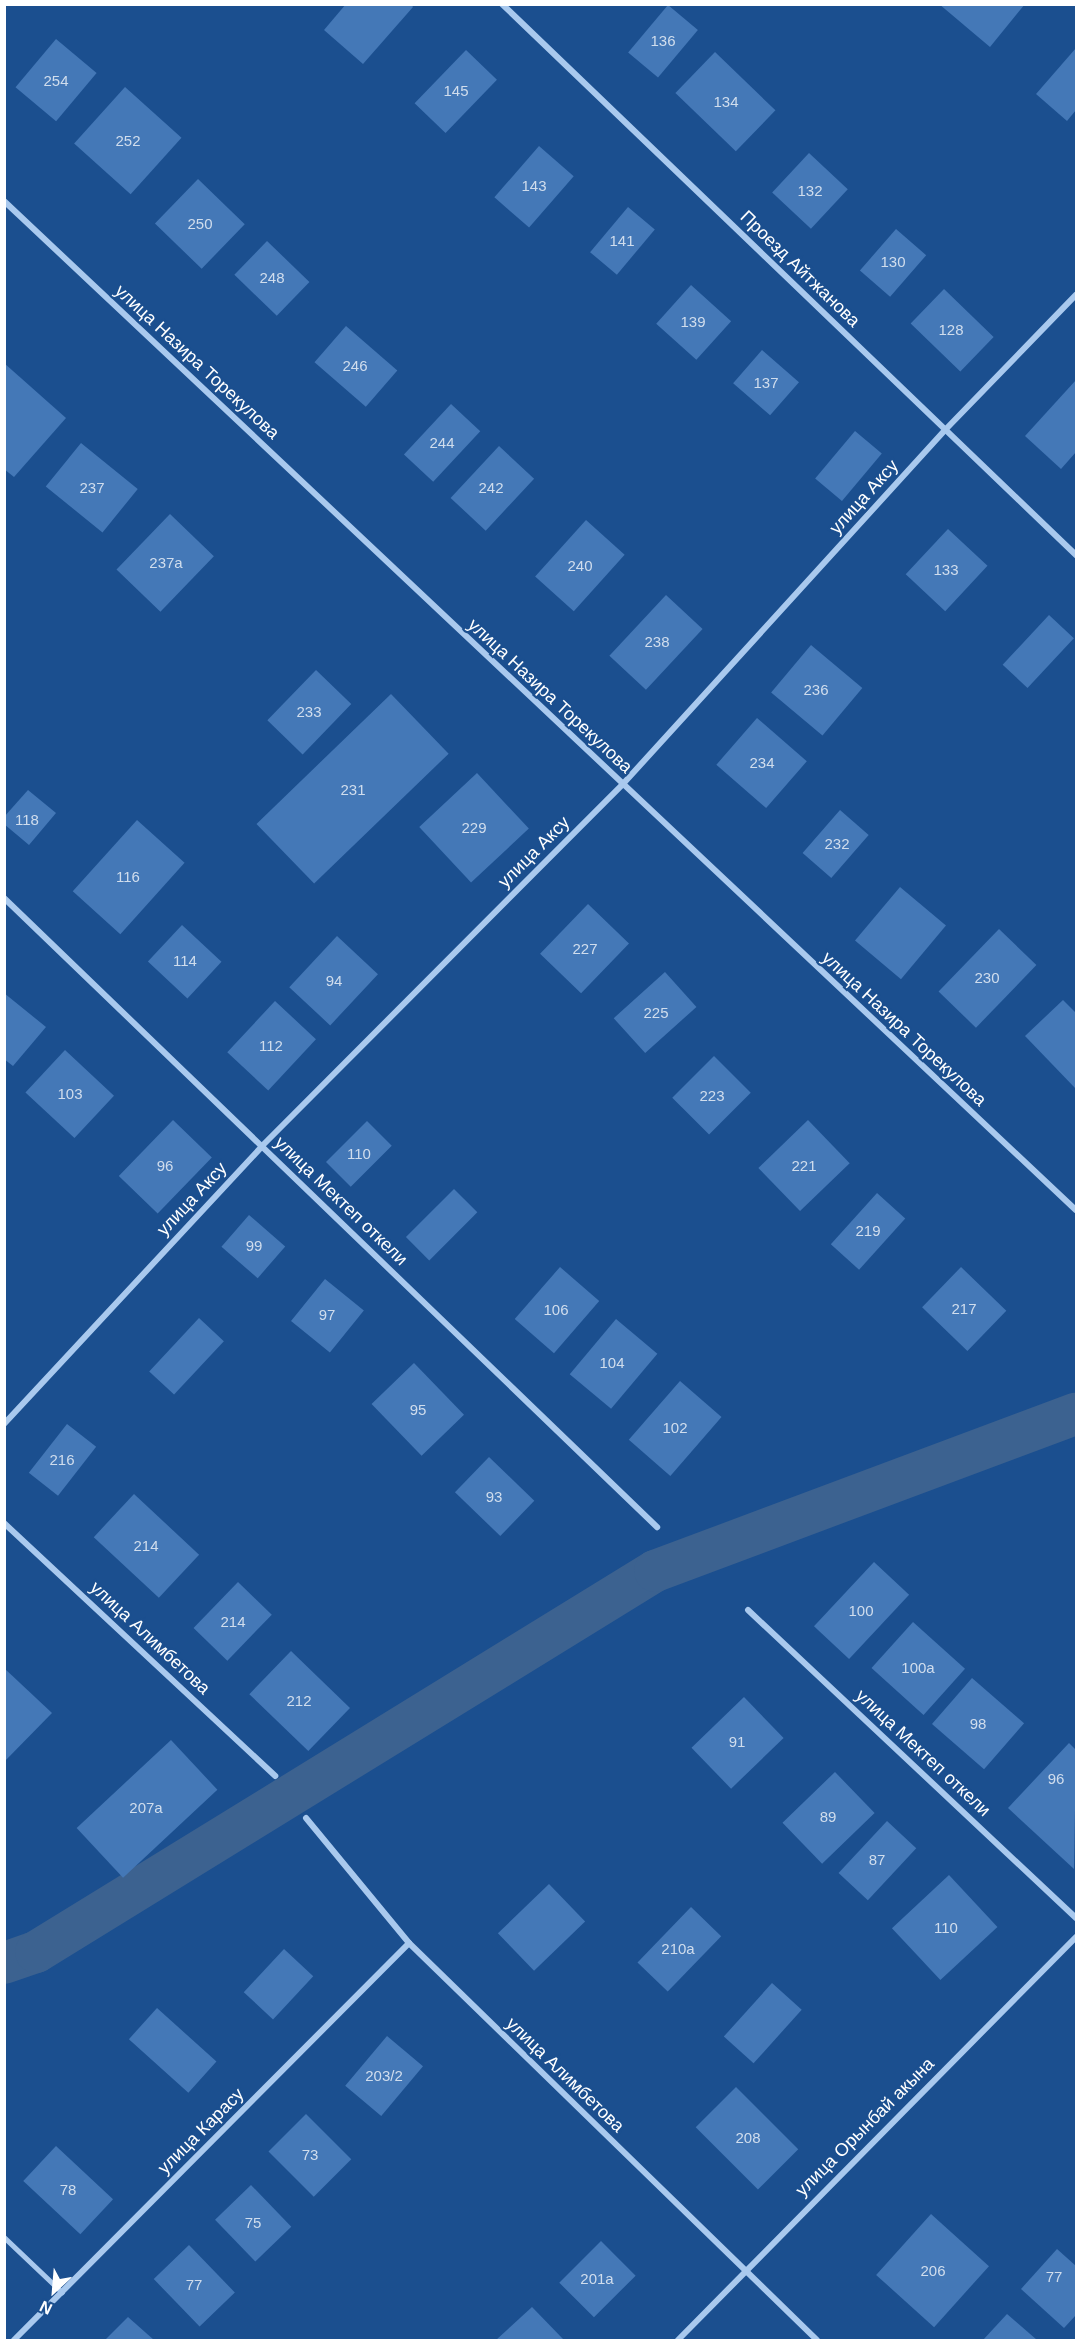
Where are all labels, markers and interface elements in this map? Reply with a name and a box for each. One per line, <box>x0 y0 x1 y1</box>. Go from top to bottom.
house number: 136 <box>650 32 676 50</box>
house number: 254 <box>43 72 69 90</box>
house number: 145 <box>443 82 469 100</box>
house number: 134 <box>713 93 739 111</box>
house number: 252 <box>115 132 141 150</box>
house number: 143 <box>521 177 547 195</box>
house number: 132 <box>797 182 823 200</box>
street label: Проезд Айтжанова <box>736 206 864 332</box>
house number: 250 <box>187 215 213 233</box>
house number: 141 <box>609 232 635 250</box>
house number: 130 <box>880 253 906 271</box>
house number: 248 <box>259 269 285 287</box>
street label: улица Назира Торекулова <box>110 280 284 444</box>
house number: 139 <box>680 313 706 331</box>
house number: 128 <box>938 321 964 339</box>
house number: 246 <box>342 357 368 375</box>
house number: 137 <box>753 374 779 392</box>
house number: 244 <box>429 434 455 452</box>
street label: улица Аксу <box>825 455 903 539</box>
house number: 237 <box>79 479 105 497</box>
house number: 242 <box>478 479 504 497</box>
house number: 237а <box>149 554 183 572</box>
house number: 240 <box>567 557 593 575</box>
house number: 133 <box>933 561 959 579</box>
street label: улица Назира Торекулова <box>463 614 637 778</box>
house number: 238 <box>644 633 670 651</box>
house number: 236 <box>803 681 829 699</box>
house number: 233 <box>296 703 322 721</box>
house number: 234 <box>749 754 775 772</box>
house number: 231 <box>340 781 366 799</box>
house number: 118 <box>15 811 39 829</box>
street label: улица Аксу <box>494 812 574 892</box>
house number: 229 <box>461 819 487 837</box>
house number: 232 <box>824 835 850 853</box>
house number: 116 <box>116 868 140 886</box>
house number: 227 <box>572 940 598 958</box>
street label: улица Назира Торекулова <box>817 947 991 1111</box>
house number: 114 <box>173 952 197 970</box>
house number: 230 <box>974 969 1000 987</box>
house number: 94 <box>326 972 342 990</box>
house number: 225 <box>643 1004 669 1022</box>
house number: 112 <box>259 1037 283 1055</box>
house number: 103 <box>57 1085 83 1103</box>
house number: 223 <box>699 1087 725 1105</box>
street label: улица Мектеп откели <box>270 1132 412 1270</box>
house number: 110 <box>347 1145 371 1163</box>
house number: 96 <box>157 1157 173 1175</box>
house number: 221 <box>791 1157 817 1175</box>
street label: улица Аксу <box>153 1158 231 1240</box>
house number: 219 <box>855 1222 881 1240</box>
house number: 99 <box>246 1237 262 1255</box>
house number: 217 <box>951 1300 977 1318</box>
house number: 106 <box>543 1301 569 1319</box>
house number: 97 <box>319 1306 335 1324</box>
house number: 104 <box>599 1354 625 1372</box>
house number: 95 <box>410 1401 426 1419</box>
house number: 102 <box>662 1419 688 1437</box>
house number: 216 <box>49 1451 75 1469</box>
house number: 93 <box>486 1488 502 1506</box>
house number: 214 <box>133 1537 159 1555</box>
street label: улица Алимбетова <box>86 1577 214 1699</box>
house number: 100 <box>848 1602 874 1620</box>
house number: 214 <box>220 1613 246 1631</box>
house number: 100а <box>901 1659 935 1677</box>
street label: улица Мектеп откели <box>851 1685 995 1821</box>
house number: 212 <box>286 1692 312 1710</box>
house number: 98 <box>970 1715 986 1733</box>
house number: 91 <box>729 1733 745 1751</box>
house number: 96 <box>1048 1770 1064 1788</box>
house number: 207а <box>129 1799 163 1817</box>
house number: 89 <box>820 1808 836 1826</box>
house number: 87 <box>869 1851 885 1869</box>
house number: 110 <box>934 1919 958 1937</box>
house number: 210а <box>661 1940 695 1958</box>
street label: улица Алимбетова <box>501 2013 629 2137</box>
street label: улица Орынбай акына <box>791 2053 939 2201</box>
house number: 203/2 <box>365 2067 403 2085</box>
street label: улица Карасу <box>153 2083 249 2179</box>
house number: 208 <box>735 2129 761 2147</box>
house number: 73 <box>302 2146 318 2164</box>
house number: 78 <box>60 2181 76 2199</box>
house number: 75 <box>245 2214 261 2232</box>
north arrow <box>24 2261 84 2321</box>
house number: 206 <box>920 2262 946 2280</box>
house number: 77 <box>1046 2268 1062 2286</box>
house number: 201а <box>580 2270 614 2288</box>
house number: 77 <box>186 2276 202 2294</box>
text: N <box>37 2297 55 2318</box>

